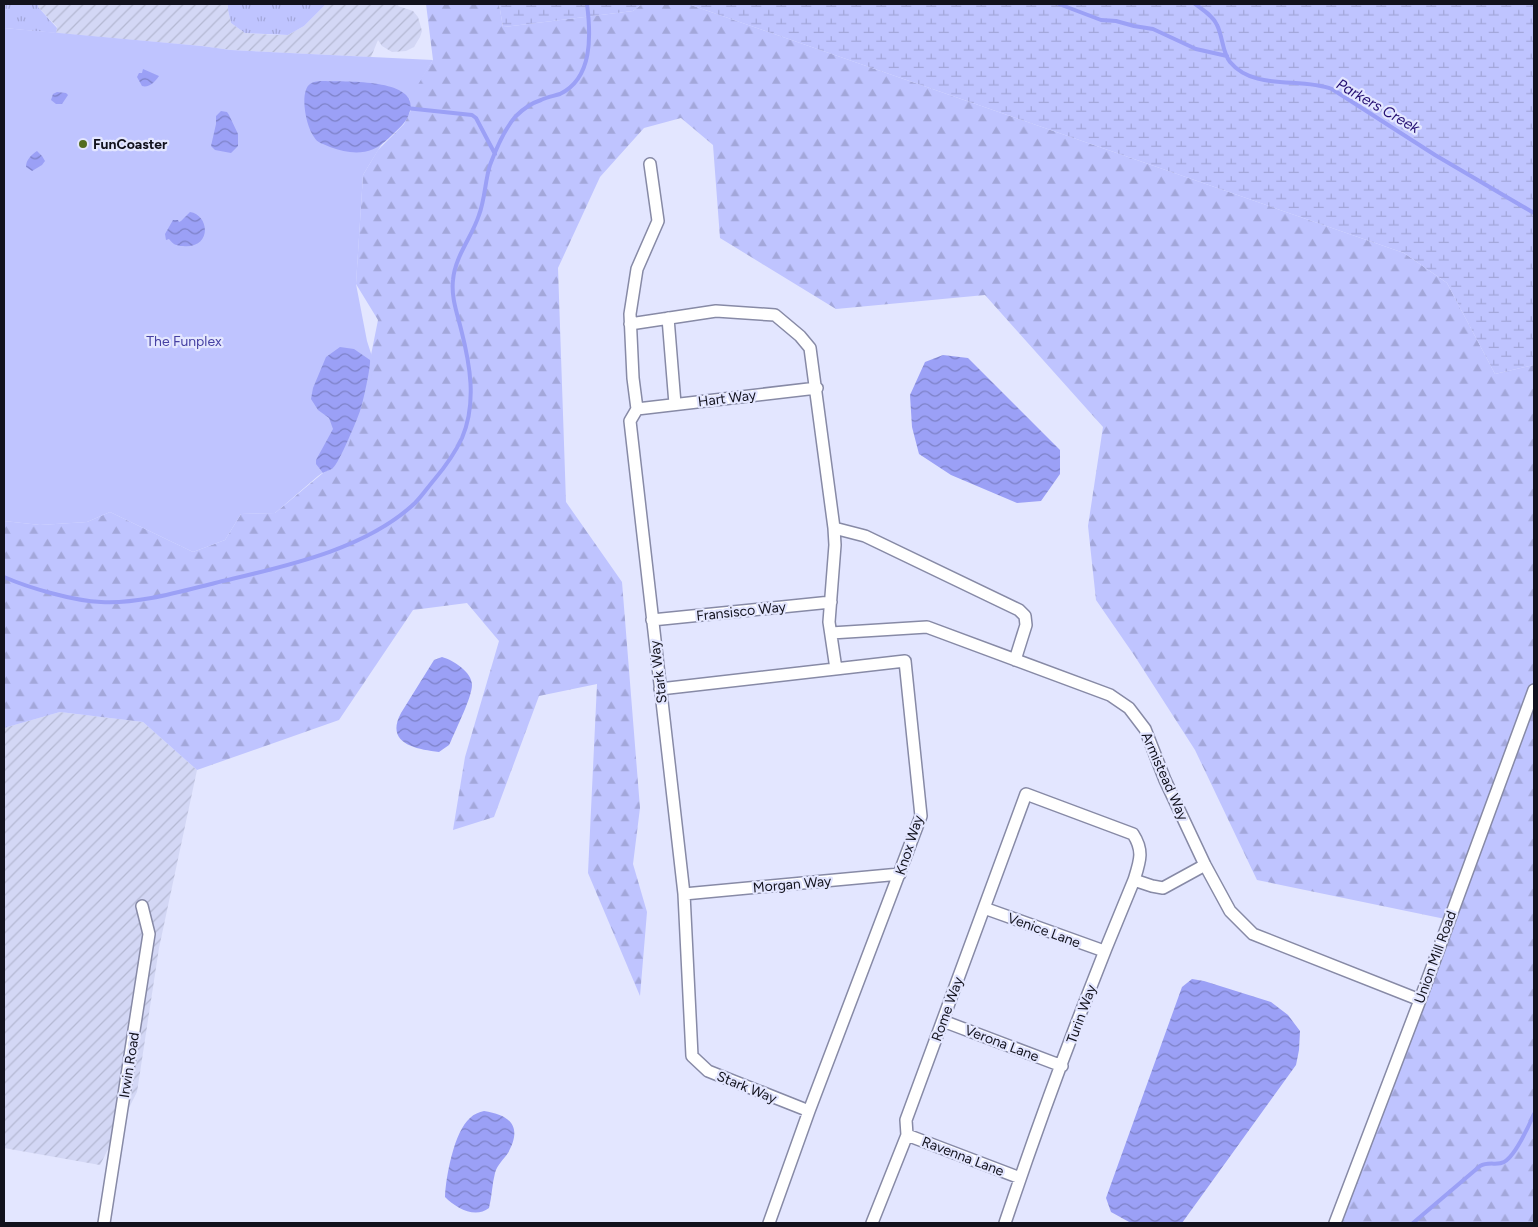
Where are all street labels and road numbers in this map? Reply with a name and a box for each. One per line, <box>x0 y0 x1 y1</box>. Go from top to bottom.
street label: Hart Way <box>697 386 758 410</box>
street label: Fransisco Way <box>695 598 787 625</box>
street label: Stark Way <box>646 639 671 704</box>
street label: Armistead Way <box>1137 729 1192 824</box>
street label: Knox Way <box>892 813 927 877</box>
street label: Morgan Way <box>752 873 833 896</box>
street label: Venice Lane <box>1005 909 1083 952</box>
street label: Union Mill Road <box>1411 909 1460 1006</box>
street label: Rome Way <box>928 974 967 1044</box>
street label: Turin Way <box>1063 982 1100 1046</box>
street label: Verona Lane <box>962 1022 1042 1065</box>
street label: Irwin Road <box>116 1031 143 1099</box>
street label: Stark Way <box>714 1068 780 1107</box>
street label: Ravenna Lane <box>919 1133 1007 1180</box>

